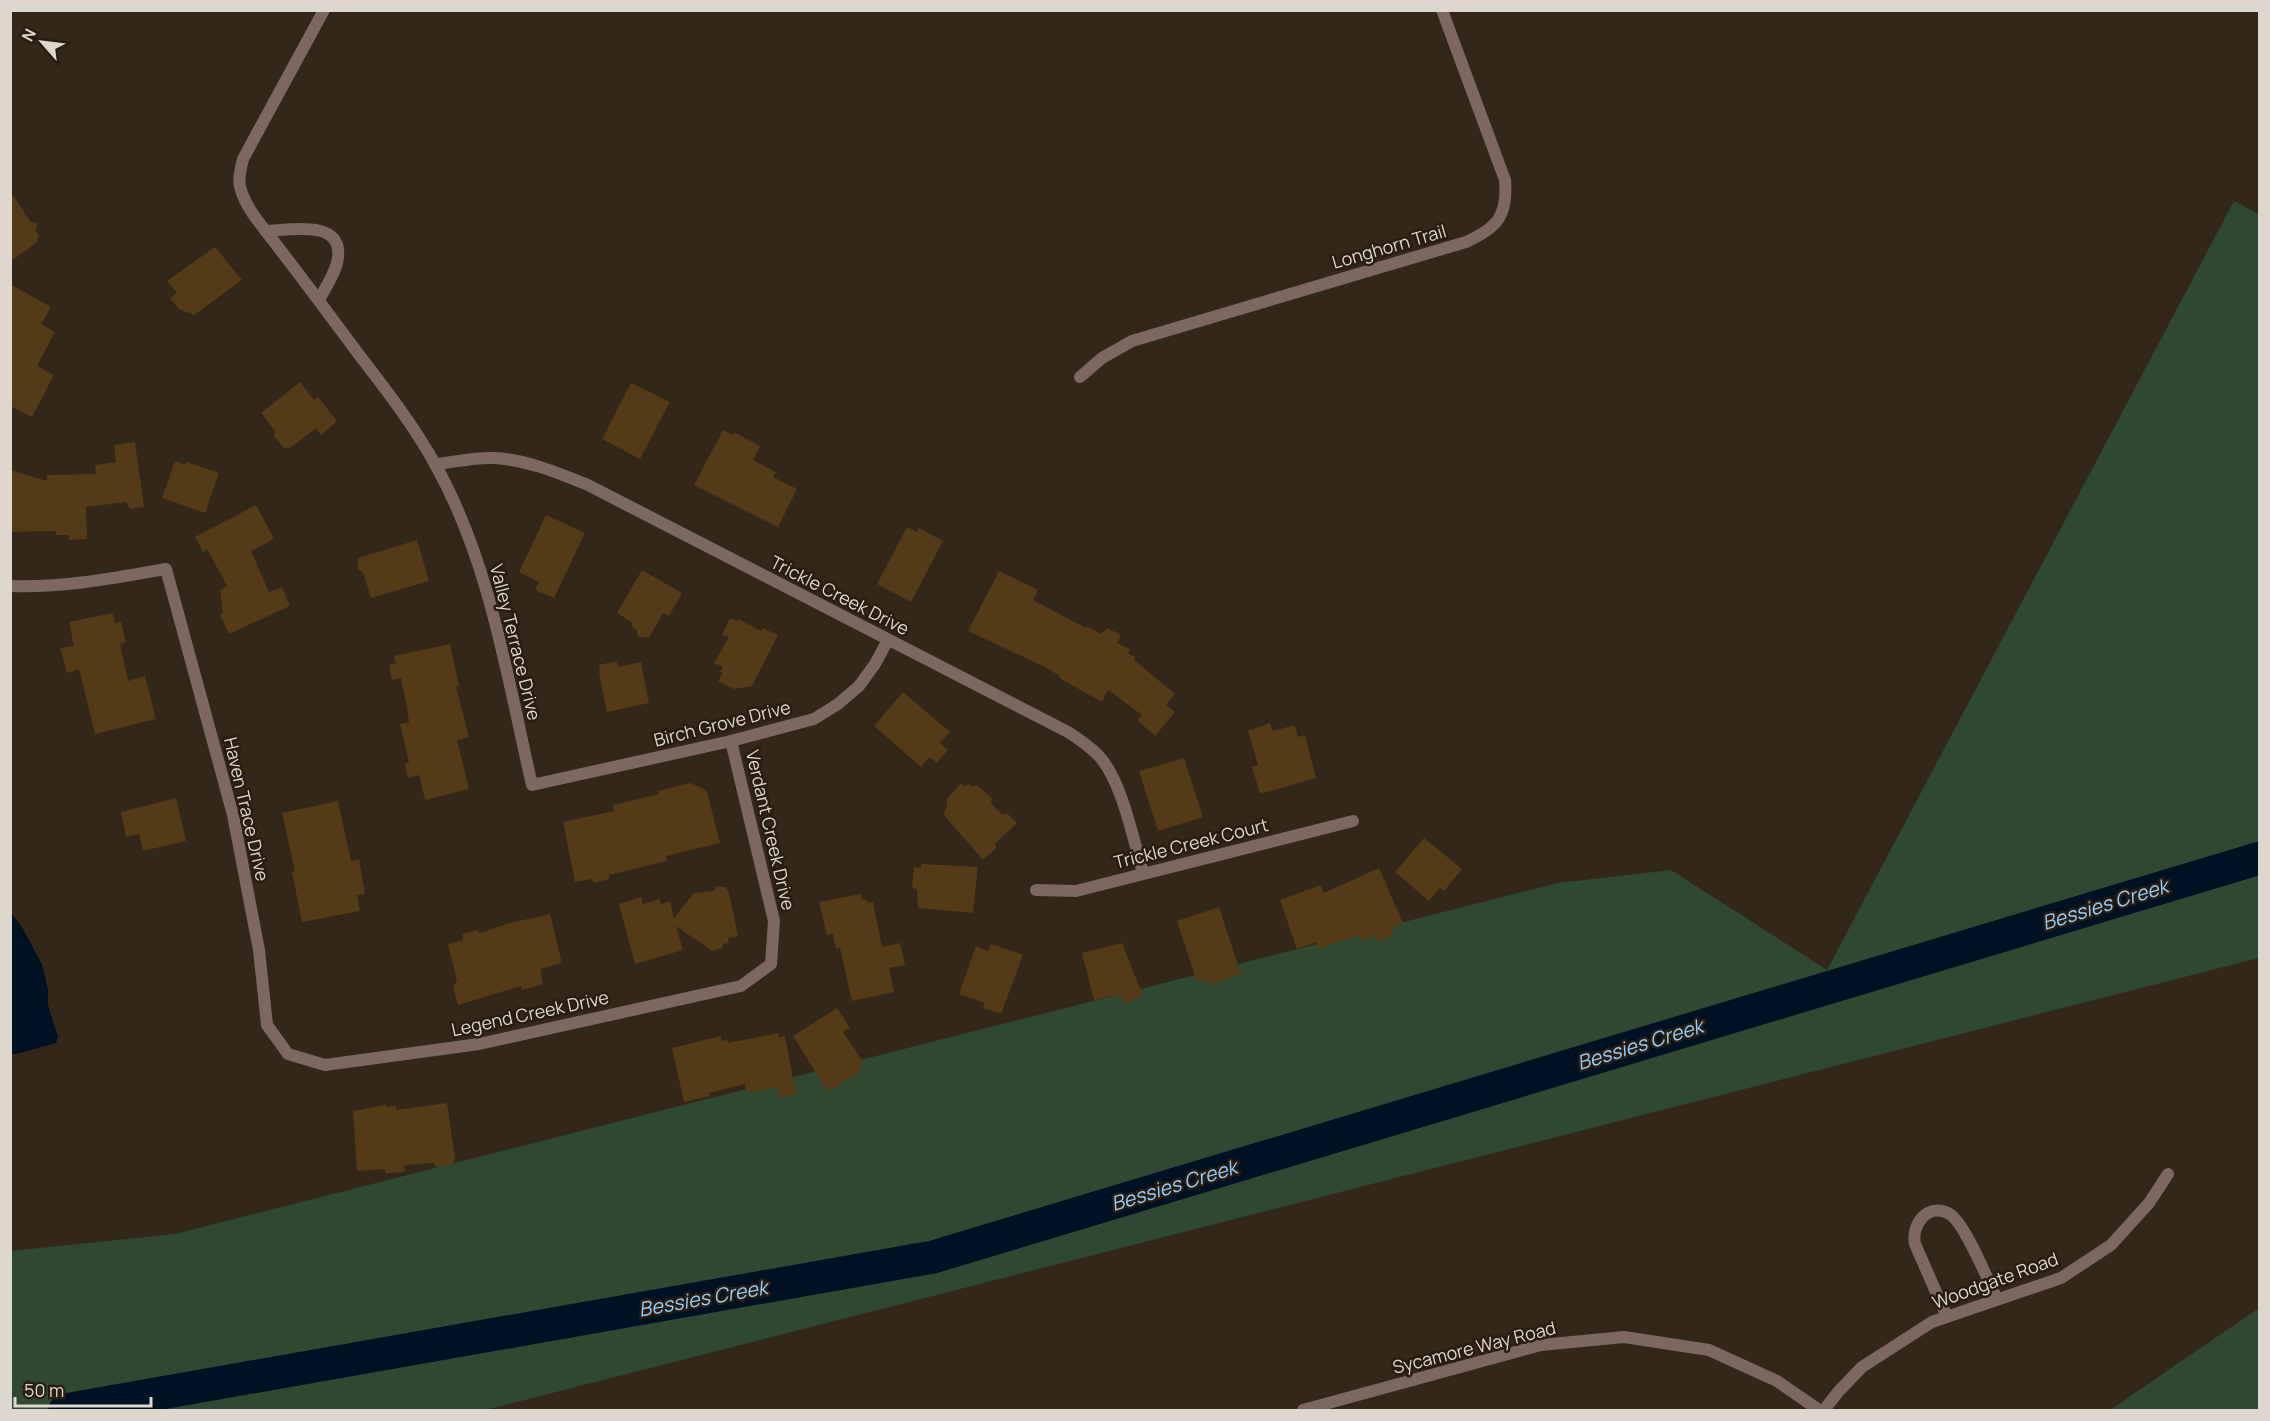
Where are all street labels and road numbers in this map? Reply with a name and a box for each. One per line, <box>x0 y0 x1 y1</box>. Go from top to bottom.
street label: Longhorn Trail <box>1329 218 1449 274</box>
street label: Trickle Creek Drive <box>767 550 913 640</box>
street label: Valley Terrace Drive <box>485 561 547 723</box>
street label: Birch Grove Drive <box>651 694 793 752</box>
street label: Haven Trace Drive <box>219 735 275 883</box>
street label: Verdant Creek Drive <box>741 748 801 912</box>
street label: Trickle Creek Court <box>1111 812 1271 874</box>
street label: Legend Creek Drive <box>449 985 611 1041</box>
street label: Woodgate Road <box>1929 1246 2061 1314</box>
street label: Sycamore Way Road <box>1390 1315 1558 1379</box>

